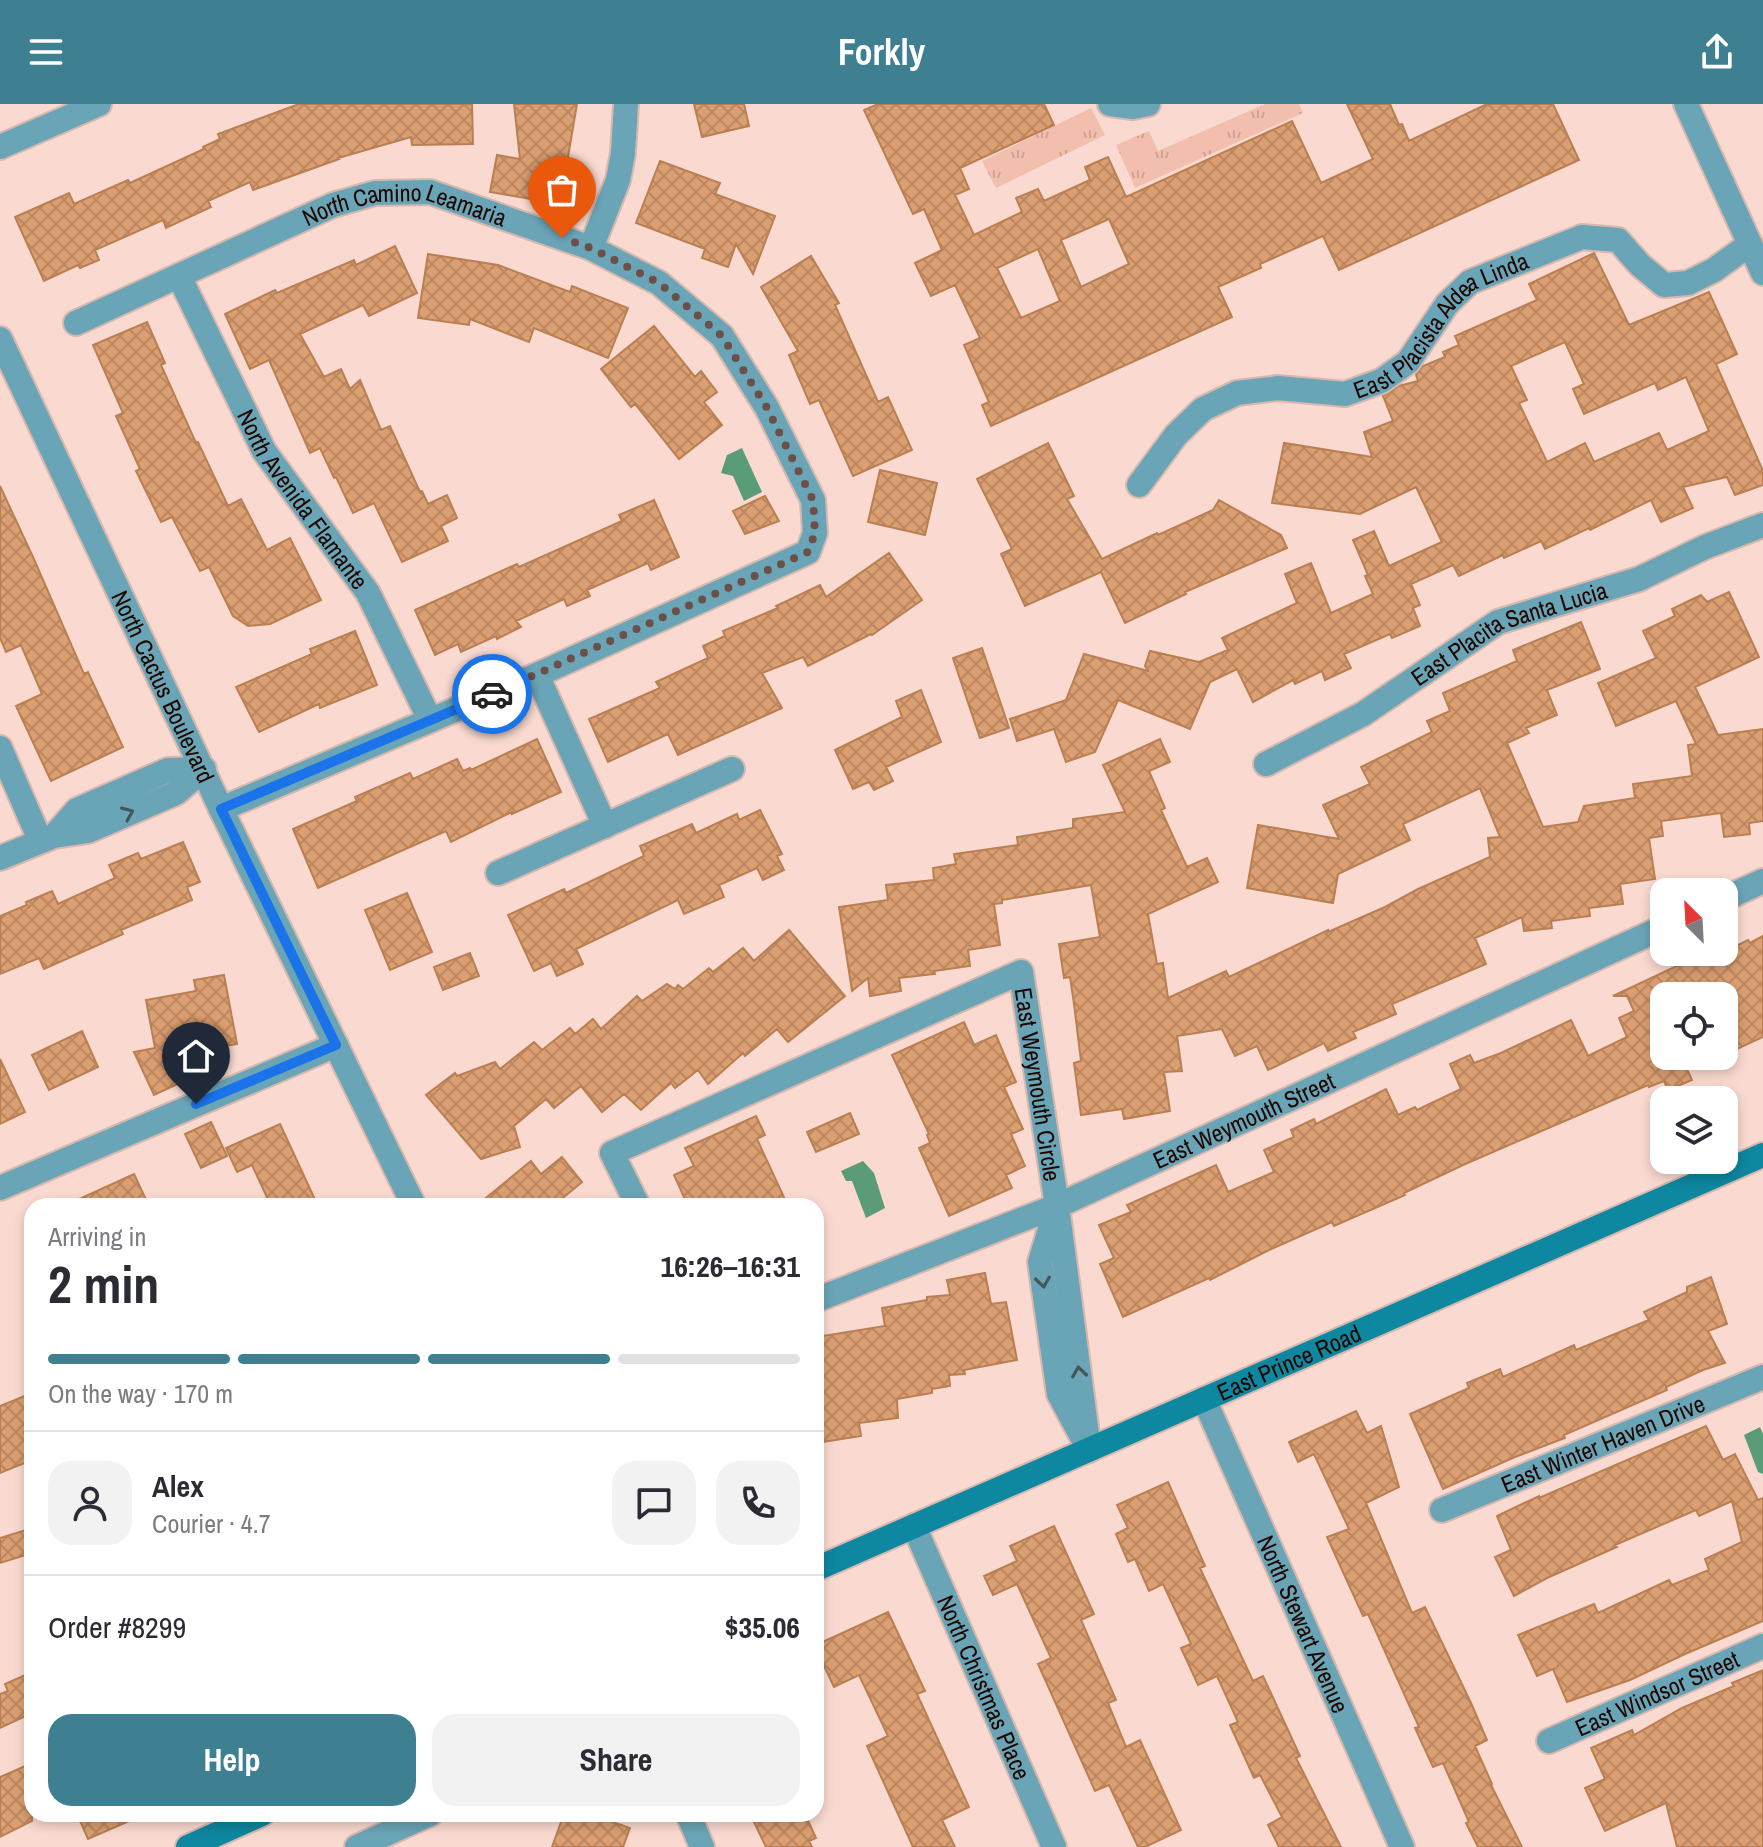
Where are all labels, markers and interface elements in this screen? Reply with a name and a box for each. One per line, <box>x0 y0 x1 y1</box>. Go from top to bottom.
text: Forkly <box>838 28 925 76</box>
icon: menu <box>24 30 68 74</box>
icon: share <box>1695 30 1739 74</box>
pin <box>528 156 596 238</box>
icon: bag <box>540 168 584 212</box>
text: North Camino Leamaria <box>297 176 511 233</box>
street label: North Camino Leamaria <box>299 209 511 237</box>
street label: East Placista Aldea Linda <box>1349 244 1533 406</box>
street label: North Avenida Flamante <box>230 404 376 596</box>
street label: East Placita Santa Lucia <box>1404 574 1611 693</box>
street label: North Cactus Boulevard <box>104 585 222 788</box>
courier <box>452 654 532 734</box>
icon: car <box>470 672 514 716</box>
one-way arrow <box>120 807 134 823</box>
north arrow <box>1650 878 1738 966</box>
map controls <box>1650 878 1738 1174</box>
button: locate <box>1650 982 1738 1070</box>
street label: East Weymouth Circle <box>1008 985 1069 1183</box>
pin <box>162 1022 230 1104</box>
icon: home <box>174 1034 218 1078</box>
street label: East Weymouth Street <box>1147 1064 1340 1176</box>
button: layers <box>1650 1086 1738 1174</box>
text: Arriving in <box>48 1219 146 1254</box>
text: 16:26–16:31 <box>661 1246 800 1286</box>
text: 2 min <box>48 1249 159 1319</box>
one-way arrow <box>1034 1275 1051 1289</box>
street label: East Prince Road <box>1212 1317 1366 1408</box>
one-way arrow <box>1070 1365 1087 1378</box>
text: On the way · 170 m <box>48 1376 233 1411</box>
street label: East Winter Haven Drive <box>1496 1387 1710 1500</box>
button: person <box>48 1461 132 1545</box>
button: chat <box>612 1461 696 1545</box>
button: phone <box>716 1461 800 1545</box>
text: Alex <box>152 1466 204 1506</box>
text: Courier · 4.7 <box>152 1506 271 1541</box>
street label: North Stewart Avenue <box>1250 1530 1357 1718</box>
street label: North Christmas Place <box>930 1590 1039 1785</box>
text: Order #8299 <box>48 1607 186 1647</box>
text: $35.06 <box>725 1607 800 1647</box>
street label: East Windsor Street <box>1570 1643 1744 1744</box>
button: Help <box>48 1714 416 1806</box>
button: Share <box>432 1714 800 1806</box>

